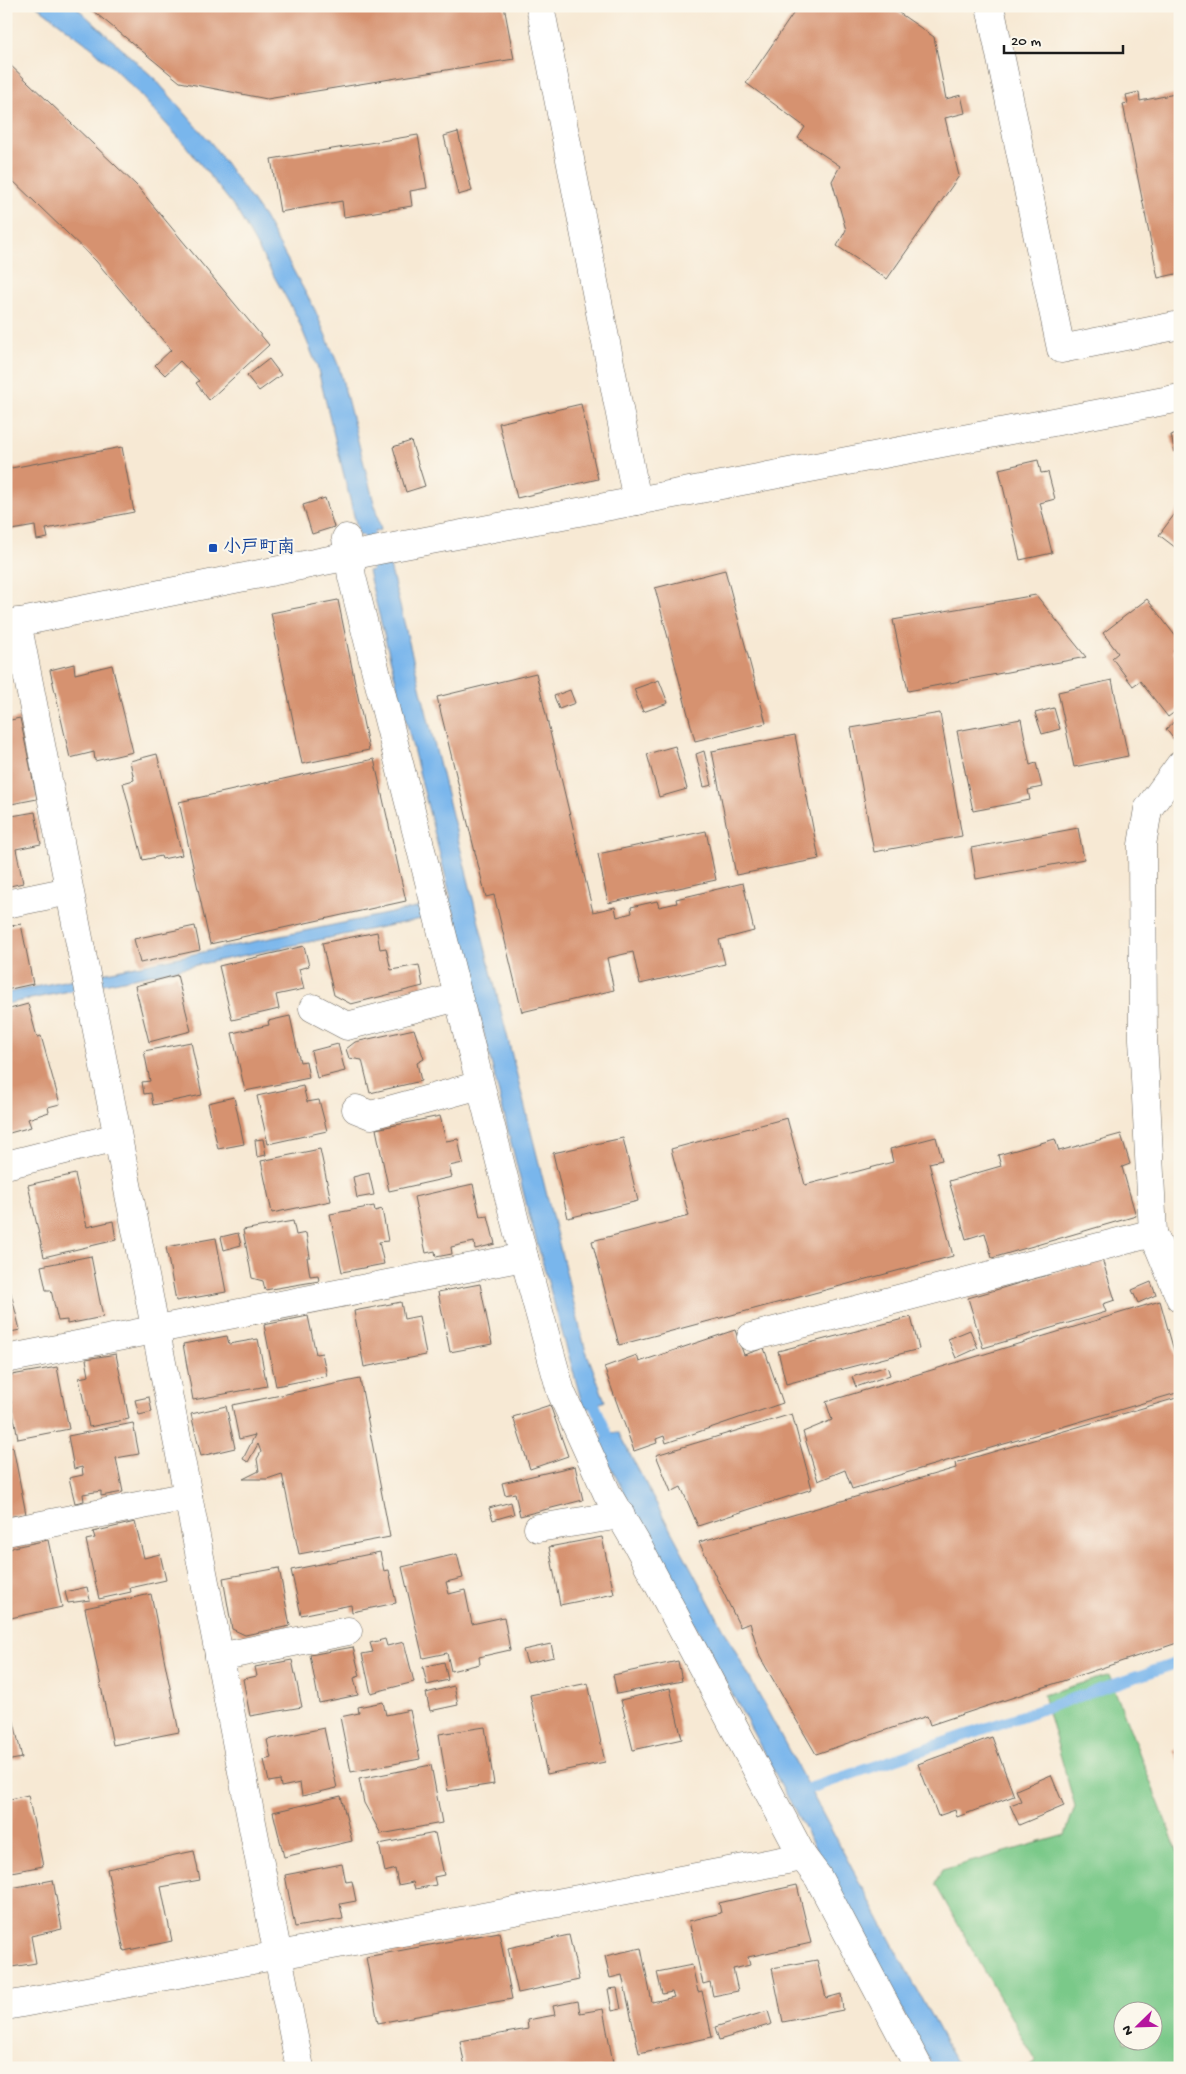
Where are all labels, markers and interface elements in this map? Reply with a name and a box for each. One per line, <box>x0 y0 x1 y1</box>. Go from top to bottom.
scale bar <box>1004 22 1122 54</box>
text: 20 m <box>1011 33 1041 51</box>
place label: 小戸町南 <box>223 537 295 559</box>
marker: 小戸町南 <box>207 542 219 554</box>
north arrow <box>1114 2002 1164 2052</box>
text: N <box>1119 2023 1138 2038</box>

